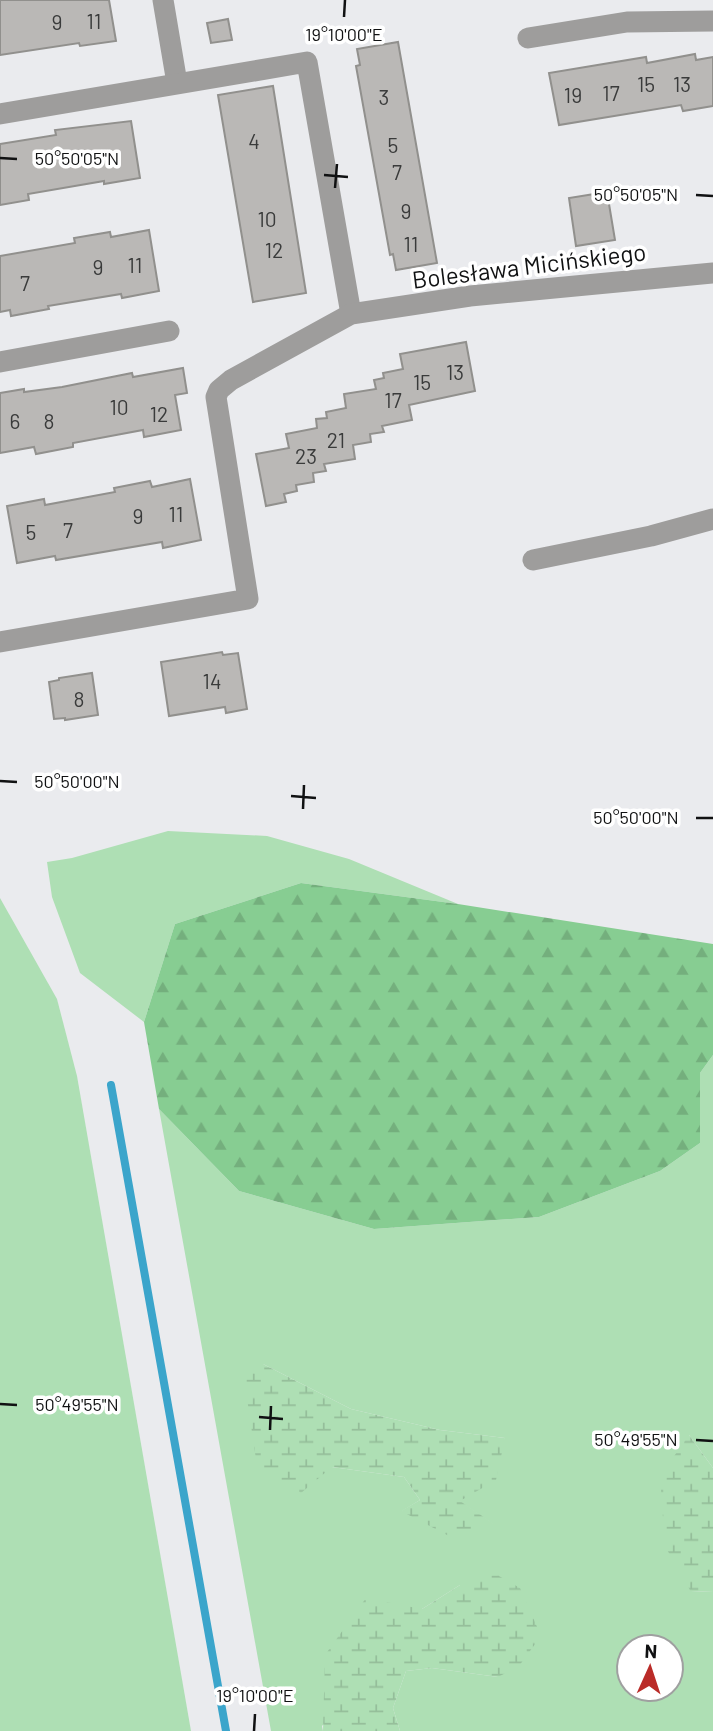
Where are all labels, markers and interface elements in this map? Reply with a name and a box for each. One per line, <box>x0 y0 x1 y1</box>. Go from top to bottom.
house number: 11 <box>87 8 101 33</box>
house number: 9 <box>52 9 62 34</box>
text: 19°10'00"E <box>305 23 383 45</box>
house number: 15 <box>637 71 655 96</box>
house number: 13 <box>673 71 691 96</box>
house number: 17 <box>602 80 620 105</box>
house number: 19 <box>564 82 582 107</box>
house number: 3 <box>379 84 389 109</box>
house number: 4 <box>248 128 260 153</box>
house number: 5 <box>388 132 398 157</box>
text: 50°50'05"N <box>35 147 119 169</box>
house number: 7 <box>392 159 402 184</box>
text: 50°50'05"N <box>594 183 678 205</box>
house number: 9 <box>401 198 411 223</box>
house number: 10 <box>257 206 277 231</box>
house number: 11 <box>404 231 418 256</box>
street label: Bolesława Micińskiego <box>410 236 648 294</box>
house number: 12 <box>265 237 283 262</box>
house number: 11 <box>128 252 142 277</box>
house number: 9 <box>93 254 103 279</box>
house number: 7 <box>20 270 30 295</box>
house number: 13 <box>446 359 464 384</box>
house number: 15 <box>413 369 431 394</box>
house number: 17 <box>384 387 402 412</box>
house number: 10 <box>109 394 129 419</box>
house number: 12 <box>150 401 168 426</box>
house number: 6 <box>10 408 20 433</box>
house number: 8 <box>44 408 54 433</box>
house number: 21 <box>327 427 345 452</box>
house number: 23 <box>295 443 317 468</box>
house number: 11 <box>169 501 183 526</box>
house number: 9 <box>133 503 143 528</box>
house number: 7 <box>63 517 73 542</box>
house number: 5 <box>26 519 36 544</box>
house number: 14 <box>203 668 221 693</box>
house number: 8 <box>74 686 84 711</box>
text: 50°50'00"N <box>34 770 120 792</box>
text: 50°50'00"N <box>593 806 679 828</box>
text: 50°49'55"N <box>35 1393 119 1415</box>
text: 50°49'55"N <box>594 1428 678 1450</box>
north arrow <box>615 1633 685 1703</box>
text: N <box>644 1639 658 1662</box>
text: 19°10'00"E <box>216 1684 294 1706</box>

